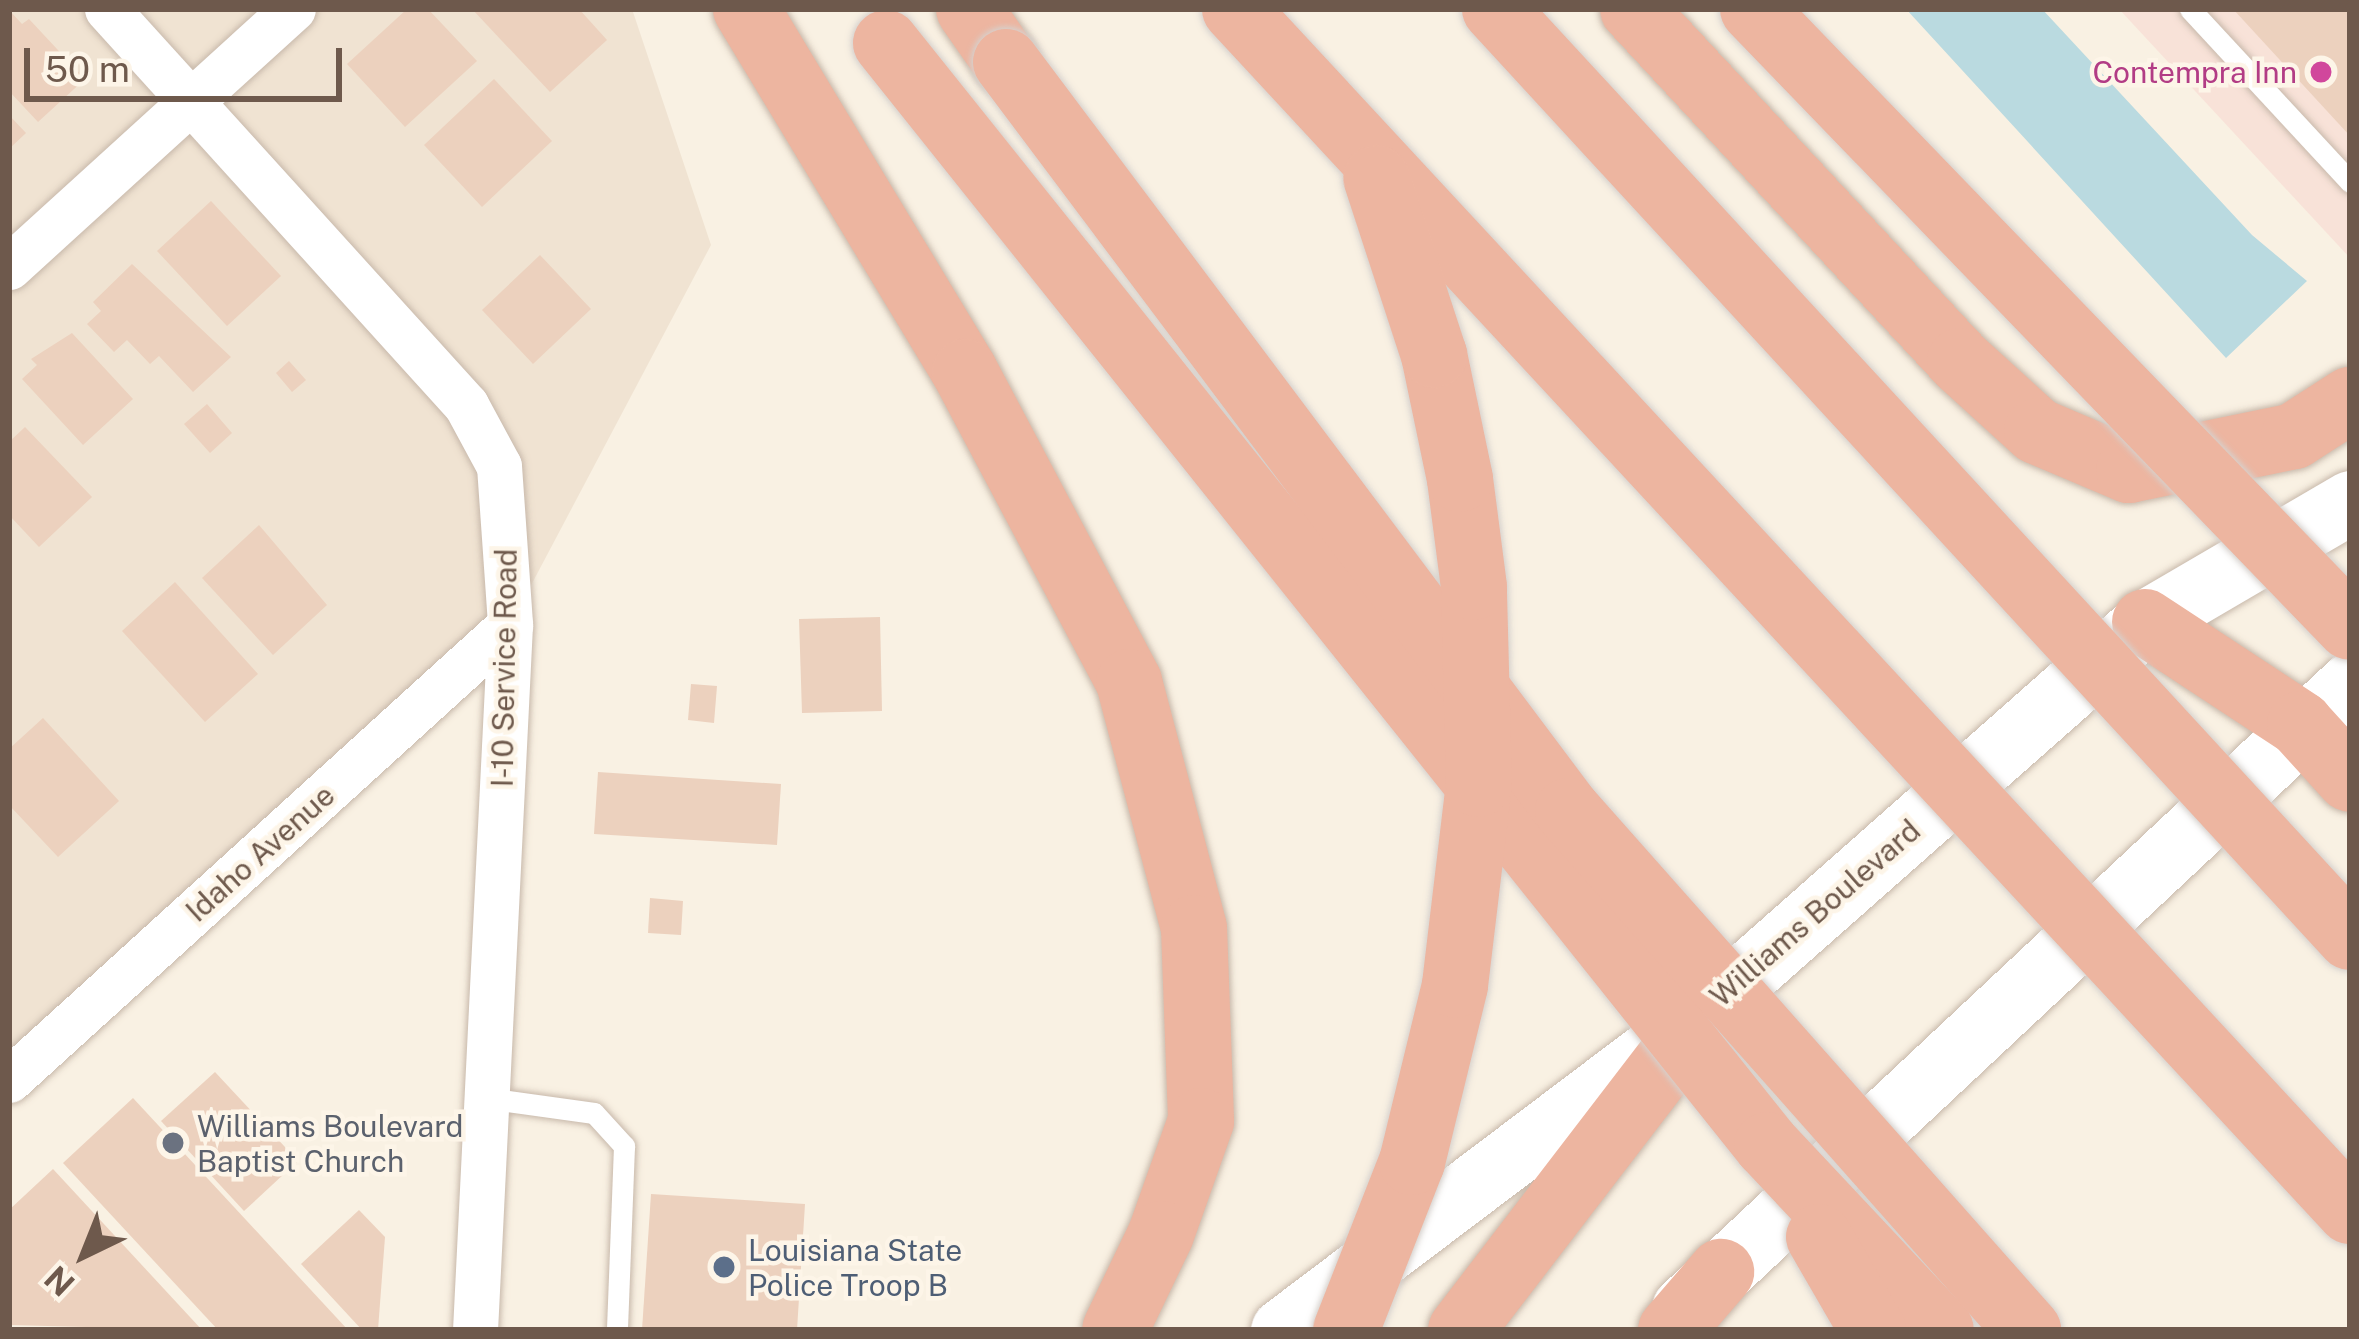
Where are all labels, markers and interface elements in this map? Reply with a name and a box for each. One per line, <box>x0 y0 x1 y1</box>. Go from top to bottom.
scale bar <box>30 24 348 98</box>
text: 50 m <box>45 48 130 90</box>
place label: Contempra Inn <box>2093 54 2297 90</box>
marker: Contempra Inn <box>2308 59 2334 85</box>
street label: I-10 Service Road <box>484 548 524 788</box>
street label: Idaho Avenue <box>178 777 342 929</box>
street label: Williams Boulevard <box>1703 812 1927 1014</box>
place label: Williams Boulevard Baptist Church <box>197 1108 464 1178</box>
marker: Williams Boulevard Baptist Church <box>160 1130 186 1156</box>
north arrow <box>24 1195 144 1315</box>
place label: Louisiana State Police Troop B <box>748 1232 962 1302</box>
marker: Louisiana State Police Troop B <box>711 1254 737 1280</box>
text: N <box>37 1259 82 1304</box>

